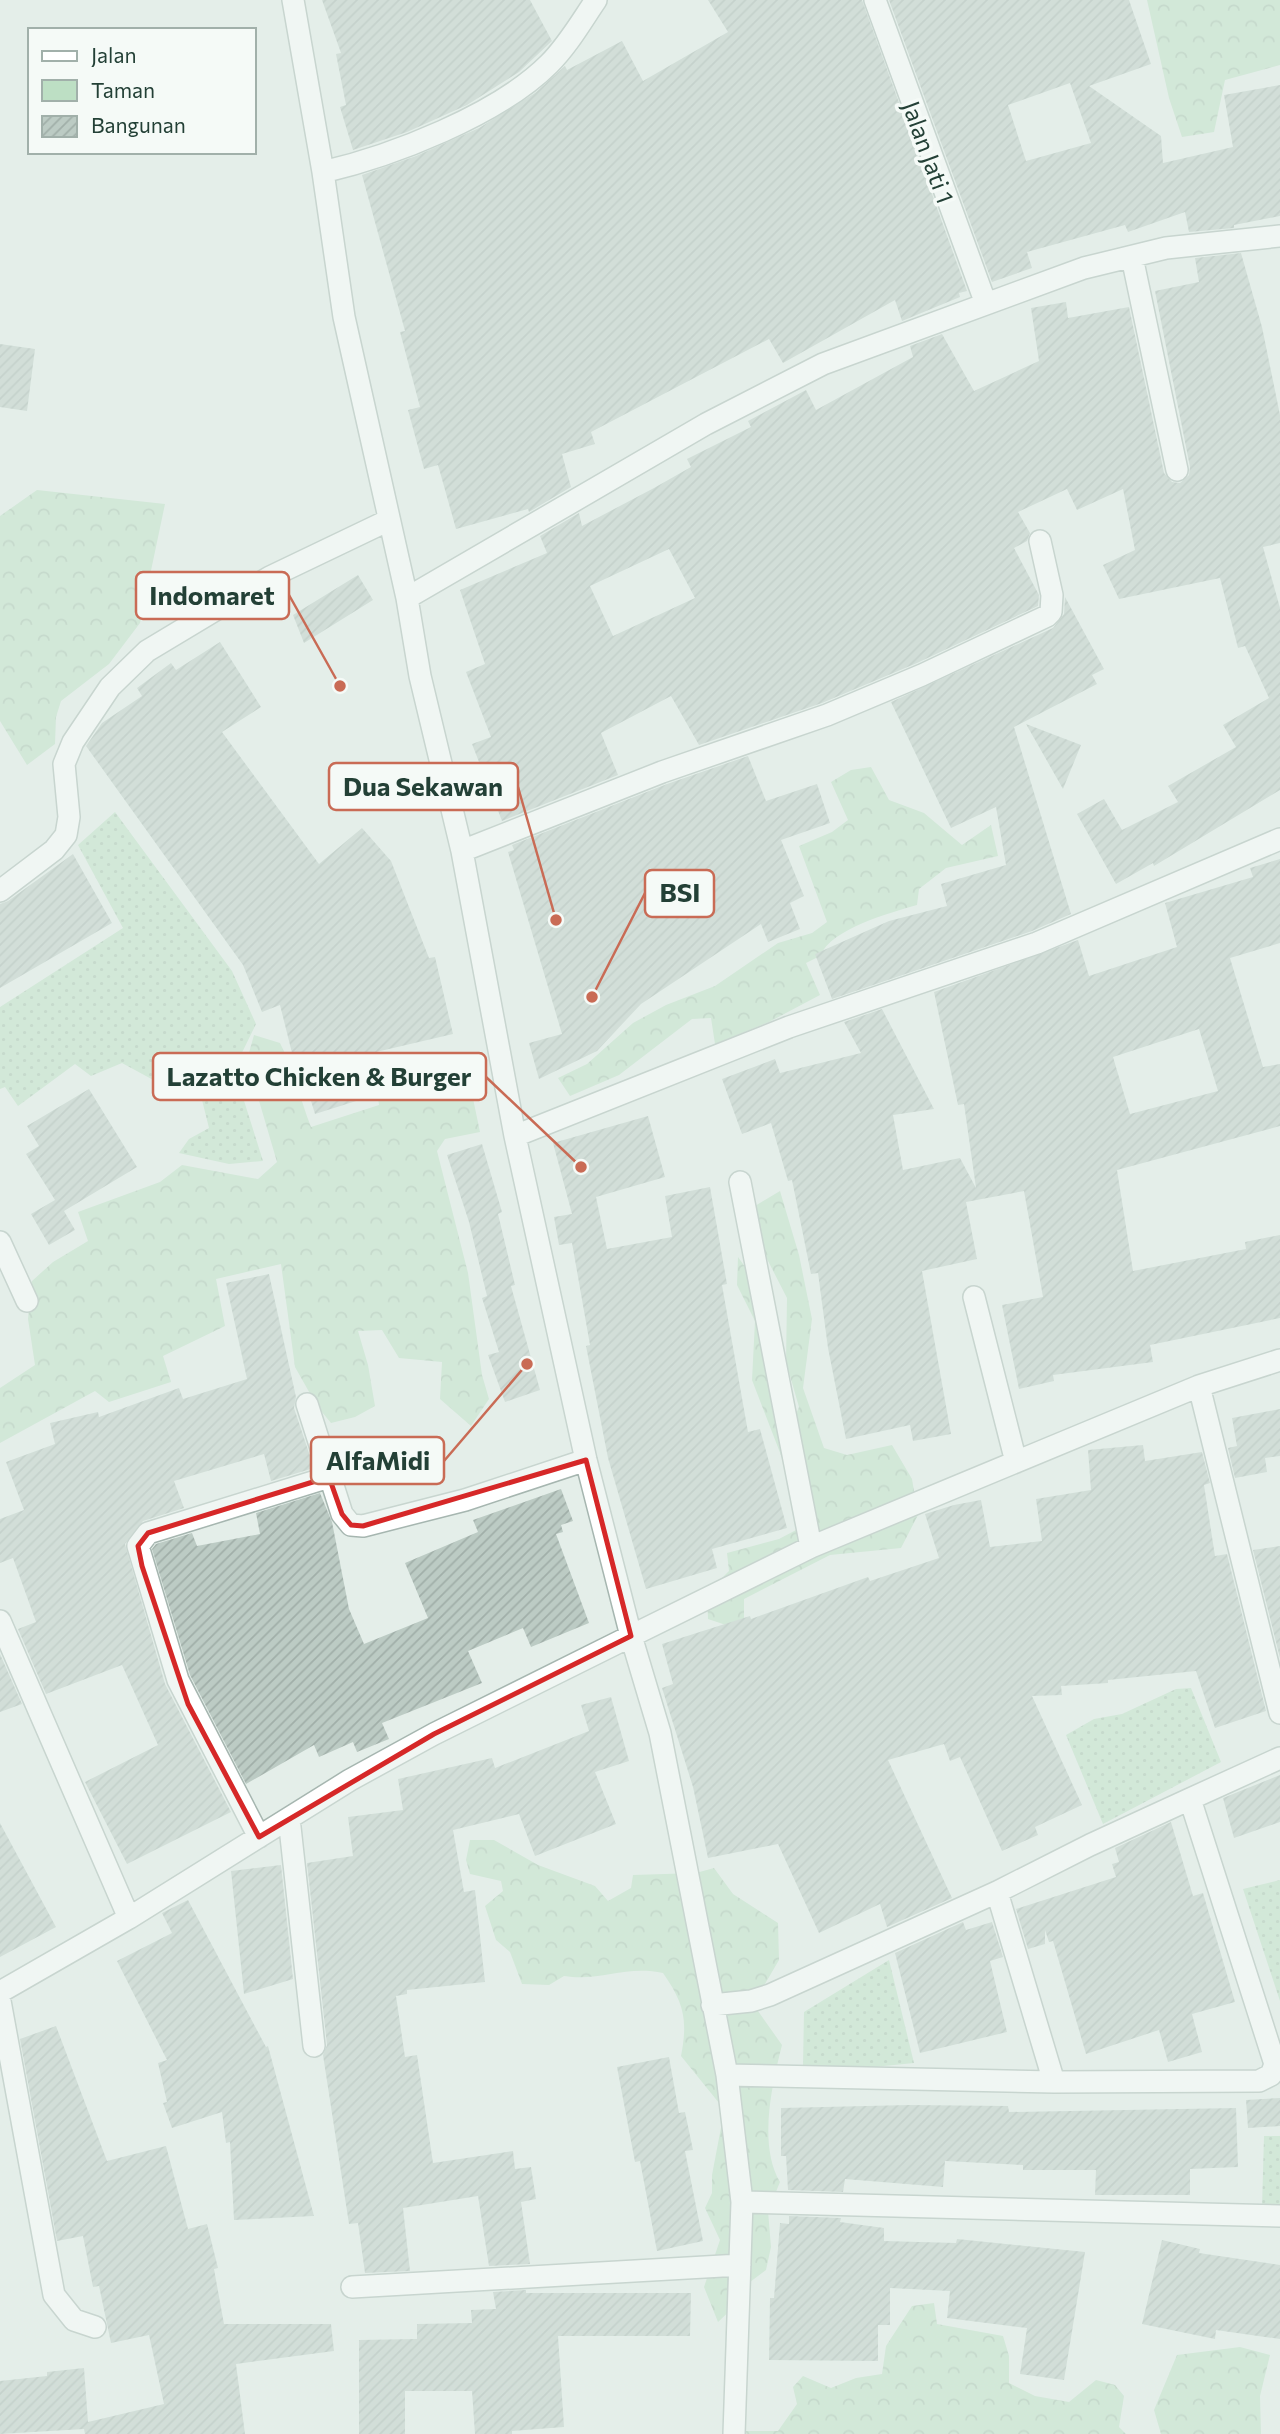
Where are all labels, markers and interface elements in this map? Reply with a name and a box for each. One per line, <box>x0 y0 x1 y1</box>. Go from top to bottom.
legend <box>28 28 256 154</box>
text: Jalan <box>91 42 136 67</box>
text: Taman <box>91 77 155 102</box>
street label: Jalan Jati 1 <box>897 97 961 207</box>
text: Bangunan <box>91 112 186 137</box>
callout: Indomaret <box>136 572 289 619</box>
text: Indomaret <box>149 579 275 610</box>
callout: Dua Sekawan <box>329 763 518 810</box>
text: Dua Sekawan <box>343 770 503 801</box>
callout: BSI <box>645 870 714 917</box>
text: BSI <box>659 876 701 907</box>
callout: Lazatto Chicken & Burger <box>153 1053 486 1100</box>
text: Lazatto Chicken & Burger <box>167 1060 472 1091</box>
callout: AlfaMidi <box>311 1437 444 1484</box>
text: AlfaMidi <box>326 1444 430 1475</box>

